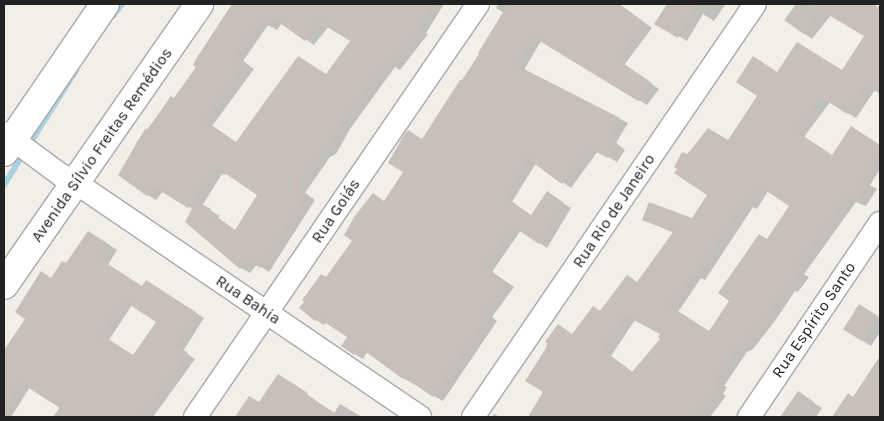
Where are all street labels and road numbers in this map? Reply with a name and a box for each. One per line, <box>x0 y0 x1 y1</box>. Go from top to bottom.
street label: Avenida Sílvio Freitas Remédios <box>27 44 177 246</box>
street label: Rua Rio de Janeiro <box>569 150 659 272</box>
street label: Rua Goiás <box>308 175 364 247</box>
street label: Rua Espírito Santo <box>768 258 860 382</box>
street label: Rua Bahia <box>212 271 284 329</box>

